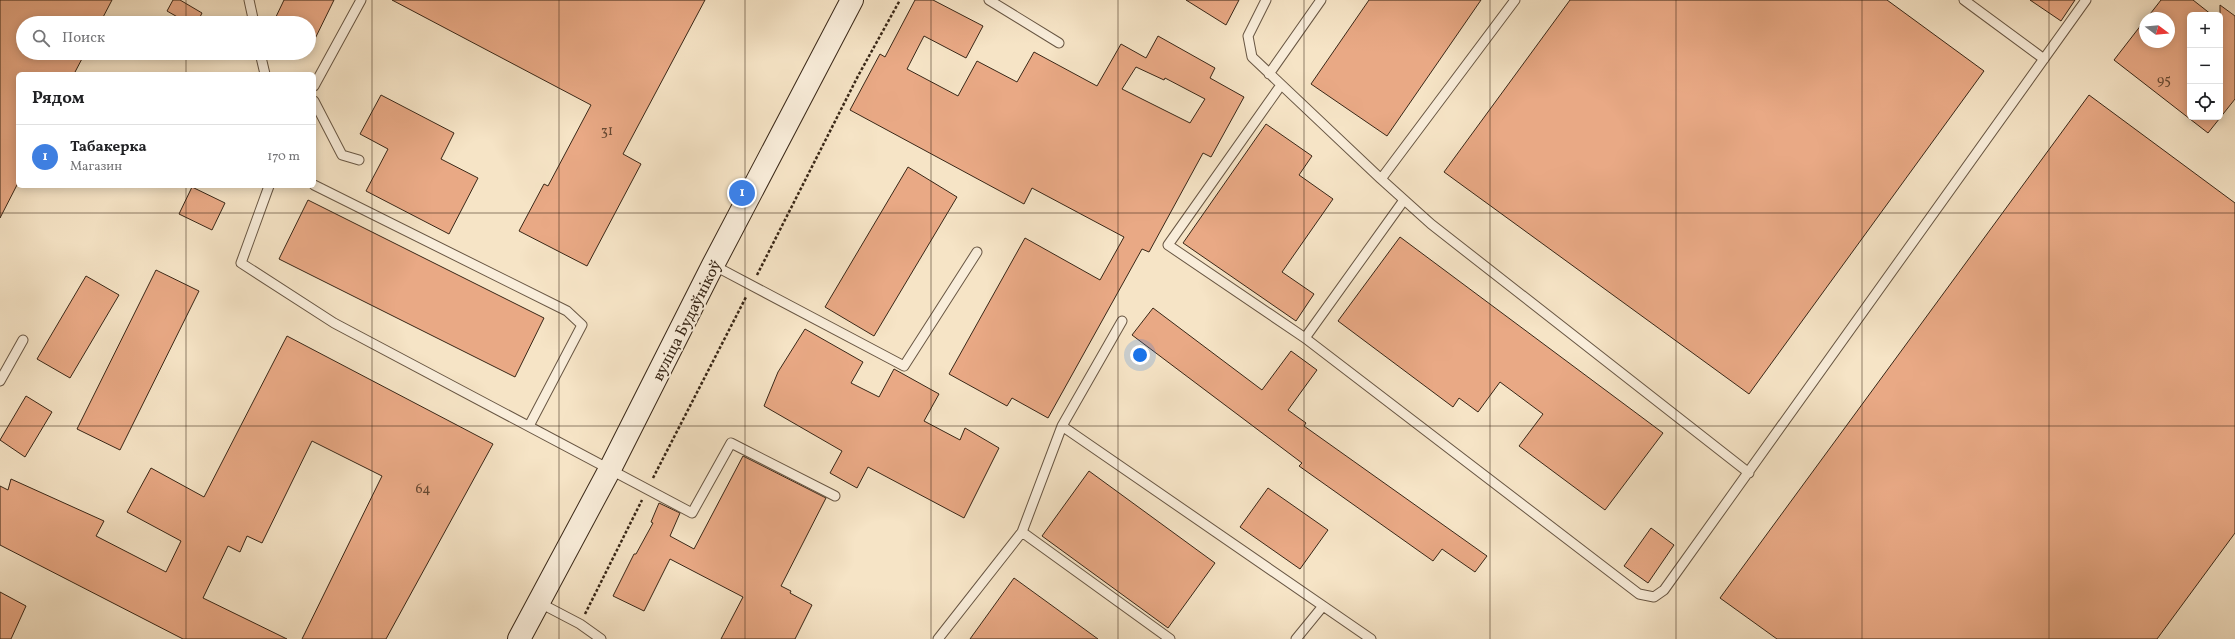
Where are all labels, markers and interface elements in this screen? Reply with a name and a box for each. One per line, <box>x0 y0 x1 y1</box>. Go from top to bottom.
north arrow <box>2139 12 2175 48</box>
map controls <box>2187 12 2223 120</box>
button: + <box>2187 12 2223 48</box>
search box <box>16 16 316 60</box>
icon: search <box>30 27 52 49</box>
text: Поиск <box>62 28 105 49</box>
button: − <box>2187 48 2223 84</box>
house number: 95 <box>2157 71 2171 90</box>
button: locate <box>2187 84 2223 120</box>
text: Рядом <box>32 87 85 110</box>
house number: 31 <box>601 122 613 141</box>
text: Табакерка <box>70 137 147 158</box>
text: 1 <box>42 148 48 166</box>
text: 170 m <box>267 148 300 166</box>
text: Магазин <box>70 158 122 176</box>
pin: 1 <box>729 178 755 208</box>
street label: вуліца Будаўнікоў <box>648 256 728 385</box>
your location <box>1130 345 1150 365</box>
house number: 64 <box>415 480 431 499</box>

